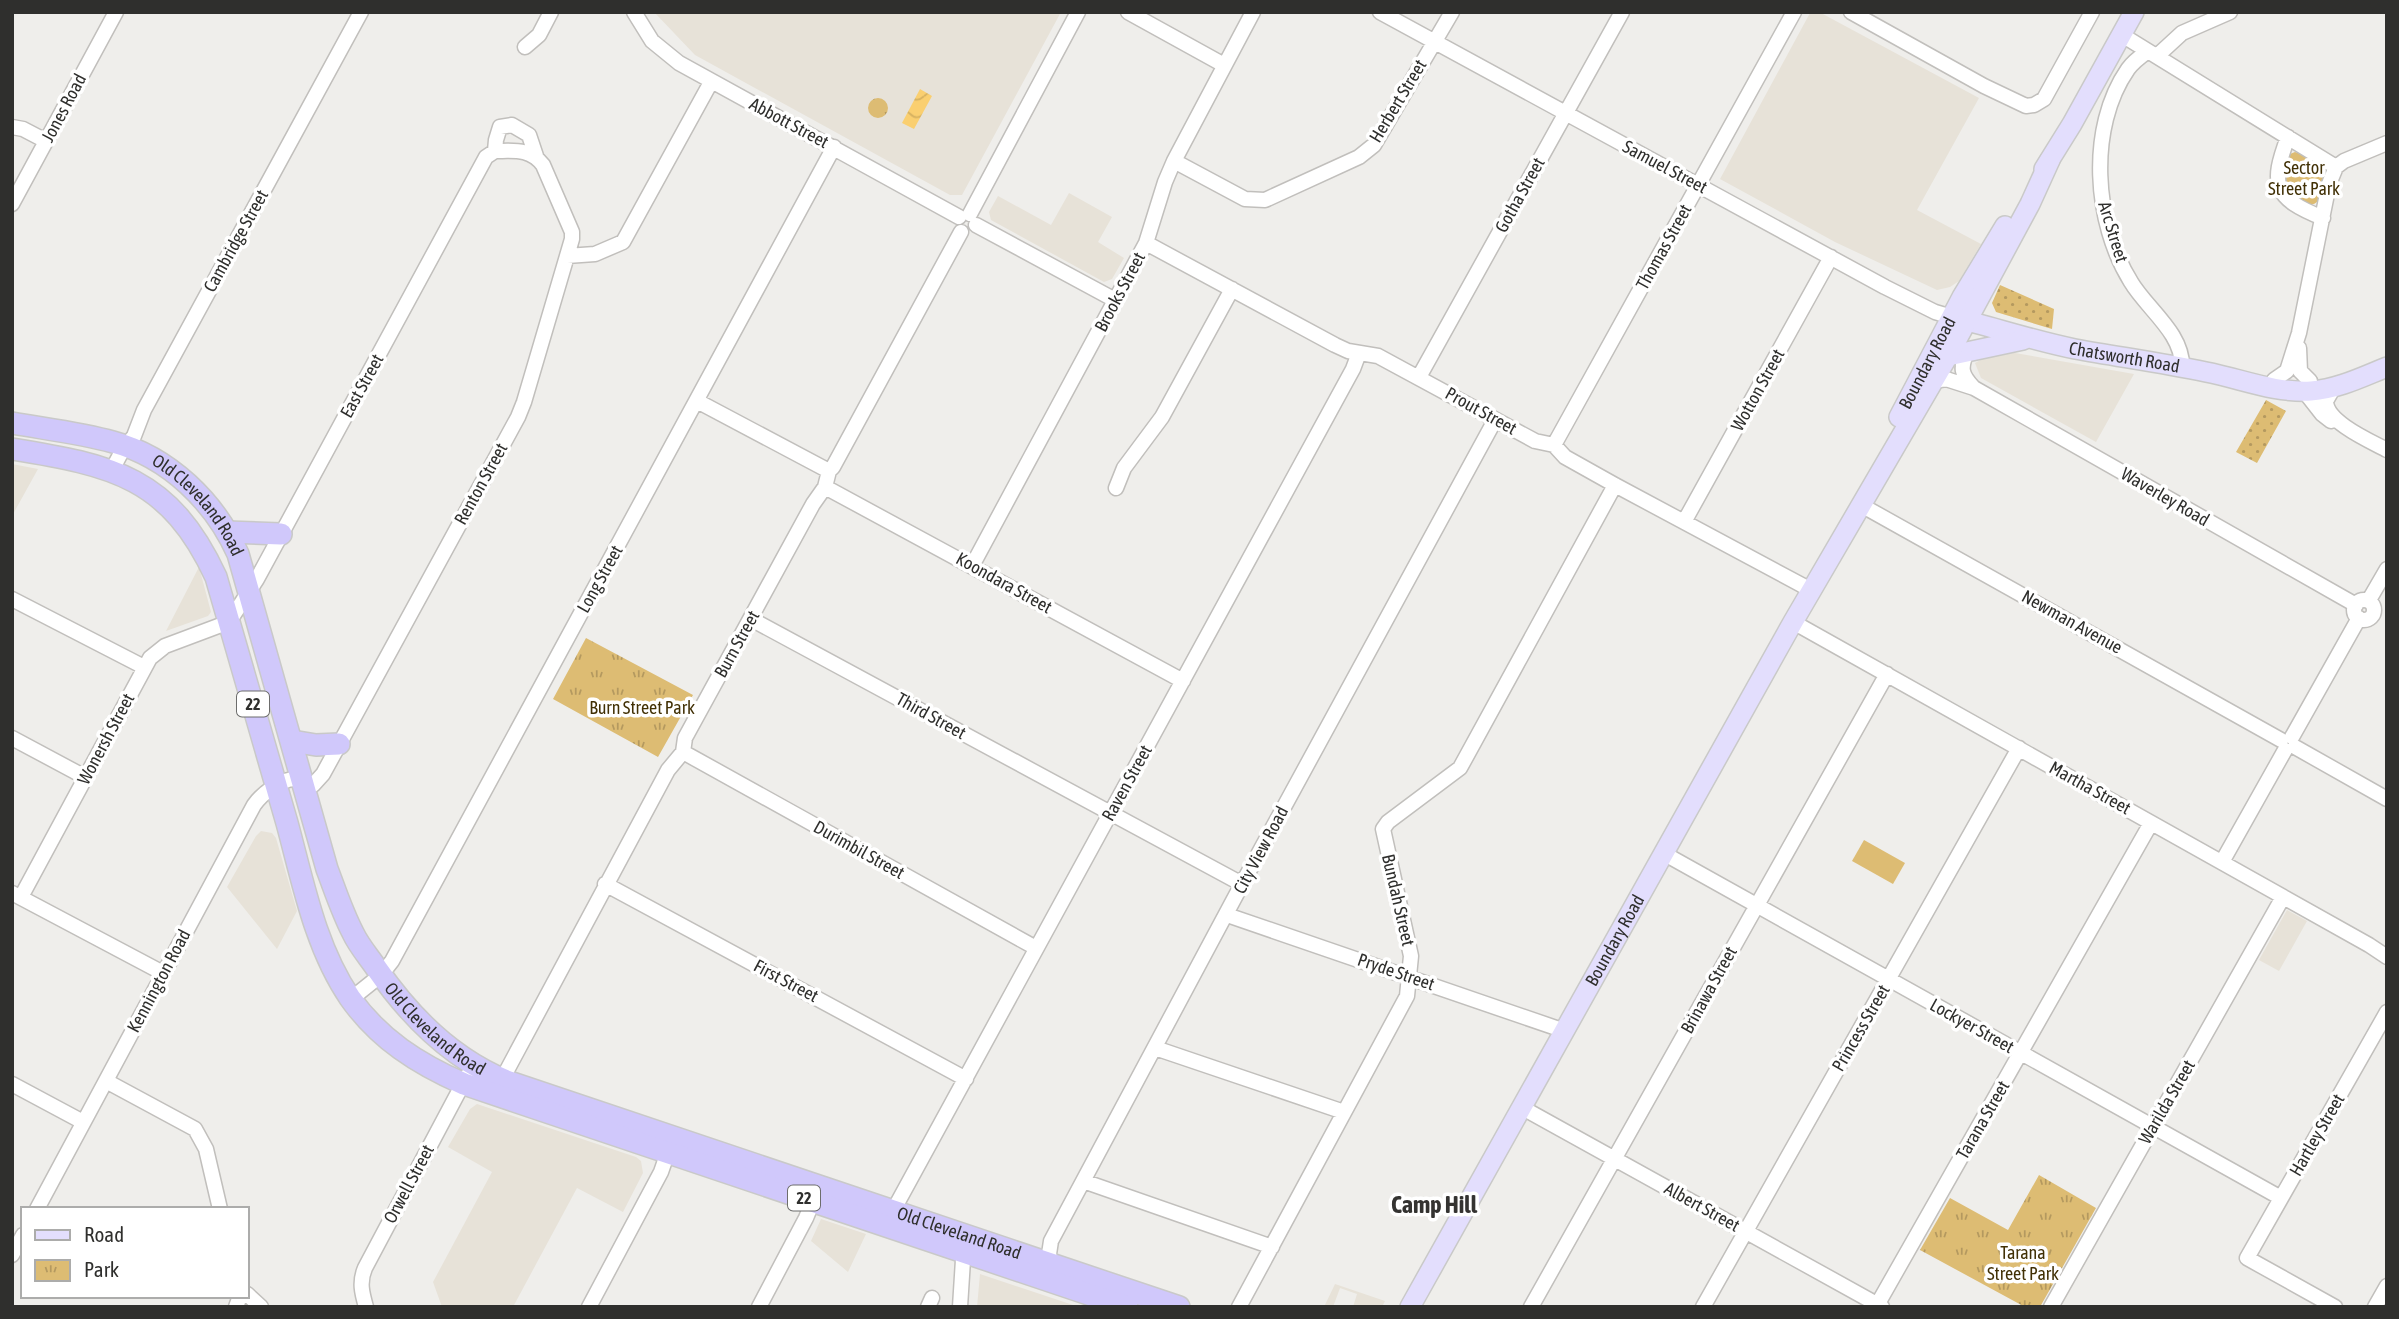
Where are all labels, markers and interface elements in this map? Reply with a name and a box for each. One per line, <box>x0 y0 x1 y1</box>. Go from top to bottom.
street label: Herbert Street <box>1365 56 1431 146</box>
street label: Jones Road <box>37 70 90 146</box>
street label: Abbott Street <box>746 93 832 152</box>
street label: Samuel Street <box>1619 136 1711 198</box>
street label: Gotha Street <box>1490 154 1549 236</box>
park label: Sector Street Park <box>2268 157 2340 199</box>
street label: Cambridge Street <box>199 186 272 295</box>
street label: Arc Street <box>2094 199 2133 265</box>
street label: Thomas Street <box>1632 200 1696 293</box>
street label: Brooks Street <box>1090 248 1149 335</box>
street label: Boundary Road <box>1894 313 1960 412</box>
street label: Chatsworth Road <box>2067 337 2181 377</box>
street label: Wotton Street <box>1726 345 1789 434</box>
street label: East Street <box>336 350 388 421</box>
street label: Prout Street <box>1442 382 1521 439</box>
street label: Renton Street <box>450 439 512 528</box>
street label: Old Cleveland Road <box>149 450 248 559</box>
street label: Waverley Road <box>2117 463 2213 530</box>
street label: Long Street <box>572 541 627 616</box>
street label: Koondara Street <box>953 548 1056 618</box>
street label: Newman Avenue <box>2018 585 2126 658</box>
street label: Burn Street <box>710 607 763 681</box>
street label: Third Street <box>893 688 970 743</box>
street label: Wonersh Street <box>73 690 138 788</box>
road number: 22 <box>237 692 269 716</box>
park label: Burn Street Park <box>589 697 695 718</box>
street label: Raven Street <box>1097 741 1156 824</box>
street label: Martha Street <box>2046 757 2135 819</box>
street label: City View Road <box>1229 803 1292 897</box>
street label: Durimbil Street <box>810 816 908 883</box>
street label: Bundah Street <box>1378 852 1419 948</box>
street label: Boundary Road <box>1581 891 1648 989</box>
street label: Kennington Road <box>123 926 195 1036</box>
street label: Brinawa Street <box>1676 943 1741 1037</box>
street label: Pryde Street <box>1355 949 1437 994</box>
street label: First Street <box>750 955 822 1006</box>
street label: Old Cleveland Road <box>380 978 489 1079</box>
street label: Princess Street <box>1827 981 1894 1075</box>
street label: Lockyer Street <box>1927 994 2018 1057</box>
street label: Warilda Street <box>2134 1056 2199 1148</box>
street label: Tarana Street <box>1952 1077 2014 1163</box>
street label: Hartley Street <box>2285 1090 2348 1179</box>
street label: Orwell Street <box>379 1141 438 1227</box>
street label: Albert Street <box>1661 1177 1743 1236</box>
road number: 22 <box>788 1186 820 1210</box>
district label: Camp Hill <box>1391 1191 1478 1218</box>
street label: Old Cleveland Road <box>895 1202 1024 1263</box>
legend <box>21 1207 248 1298</box>
text: Road <box>84 1222 124 1246</box>
park label: Tarana Street Park <box>1987 1242 2059 1284</box>
text: Park <box>84 1257 119 1281</box>

